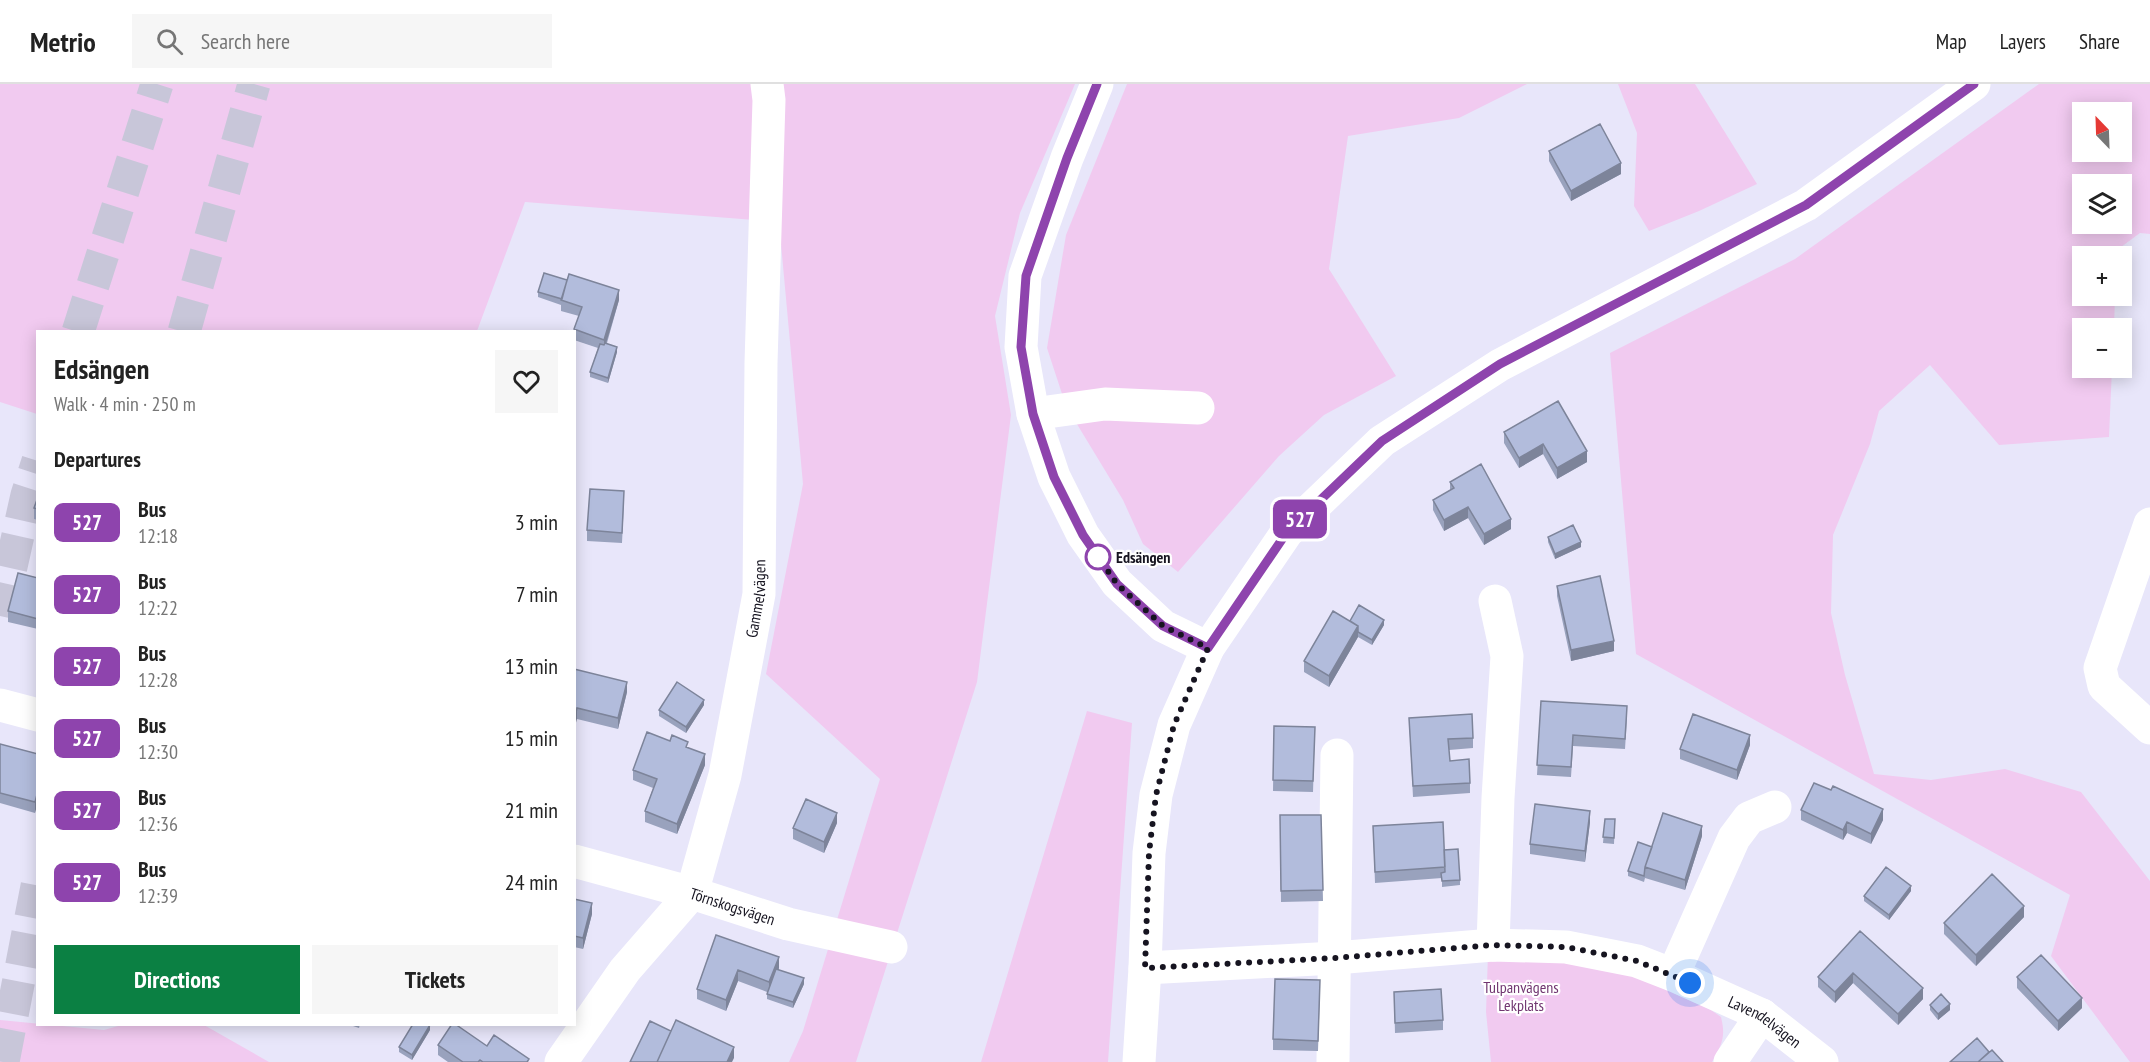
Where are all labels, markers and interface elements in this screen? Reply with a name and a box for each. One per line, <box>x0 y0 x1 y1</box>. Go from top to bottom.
search box <box>132 14 552 68</box>
text: Metrio <box>30 23 96 60</box>
icon: search <box>153 25 186 58</box>
text: Search here <box>201 27 290 55</box>
text: Map <box>1936 28 1967 55</box>
text: Layers <box>2000 28 2046 55</box>
text: Share <box>2079 28 2120 55</box>
north arrow <box>2072 102 2132 162</box>
map controls <box>2072 102 2132 378</box>
button: layers <box>2072 174 2132 234</box>
button: + <box>2072 246 2132 306</box>
button: − <box>2072 318 2132 378</box>
text: Edsängen <box>54 350 149 387</box>
button: heart <box>495 350 558 413</box>
text: Walk · 4 min · 250 m <box>54 391 196 417</box>
text: Departures <box>54 445 141 473</box>
text: Bus <box>138 495 166 523</box>
line badge: 527 <box>1266 500 1334 538</box>
text: 527 <box>1285 506 1315 533</box>
text: 3 min <box>515 508 558 536</box>
text: 527 <box>72 509 102 536</box>
text: 12:18 <box>138 523 178 549</box>
marker: Edsängen <box>1085 544 1111 570</box>
place label: Edsängen <box>1116 547 1171 567</box>
street label: Gammelvägen <box>741 559 769 639</box>
text: Bus <box>138 567 166 595</box>
text: 7 min <box>516 580 558 608</box>
text: 527 <box>72 581 102 608</box>
text: 12:22 <box>138 595 178 621</box>
text: Bus <box>138 639 166 667</box>
text: 13 min <box>505 652 558 680</box>
text: 527 <box>72 653 102 680</box>
text: 12:28 <box>138 667 178 693</box>
text: Bus <box>138 711 166 739</box>
text: 15 min <box>505 724 558 752</box>
text: 527 <box>72 725 102 752</box>
text: 12:30 <box>138 739 178 765</box>
text: Bus <box>138 783 166 811</box>
text: 21 min <box>505 796 558 824</box>
text: 527 <box>72 797 102 824</box>
text: 12:36 <box>138 811 178 837</box>
text: Bus <box>138 855 166 883</box>
text: 24 min <box>505 868 558 896</box>
text: 527 <box>72 869 102 896</box>
text: 12:39 <box>138 883 178 909</box>
street label: Törnskogsvägen <box>688 883 778 929</box>
button: Directions <box>54 945 300 1014</box>
button: Tickets <box>312 945 558 1014</box>
your location <box>1675 968 1705 998</box>
park label: Tulpanvägens Lekplats <box>1483 977 1559 1015</box>
street label: Lavendelvägen <box>1725 991 1805 1052</box>

